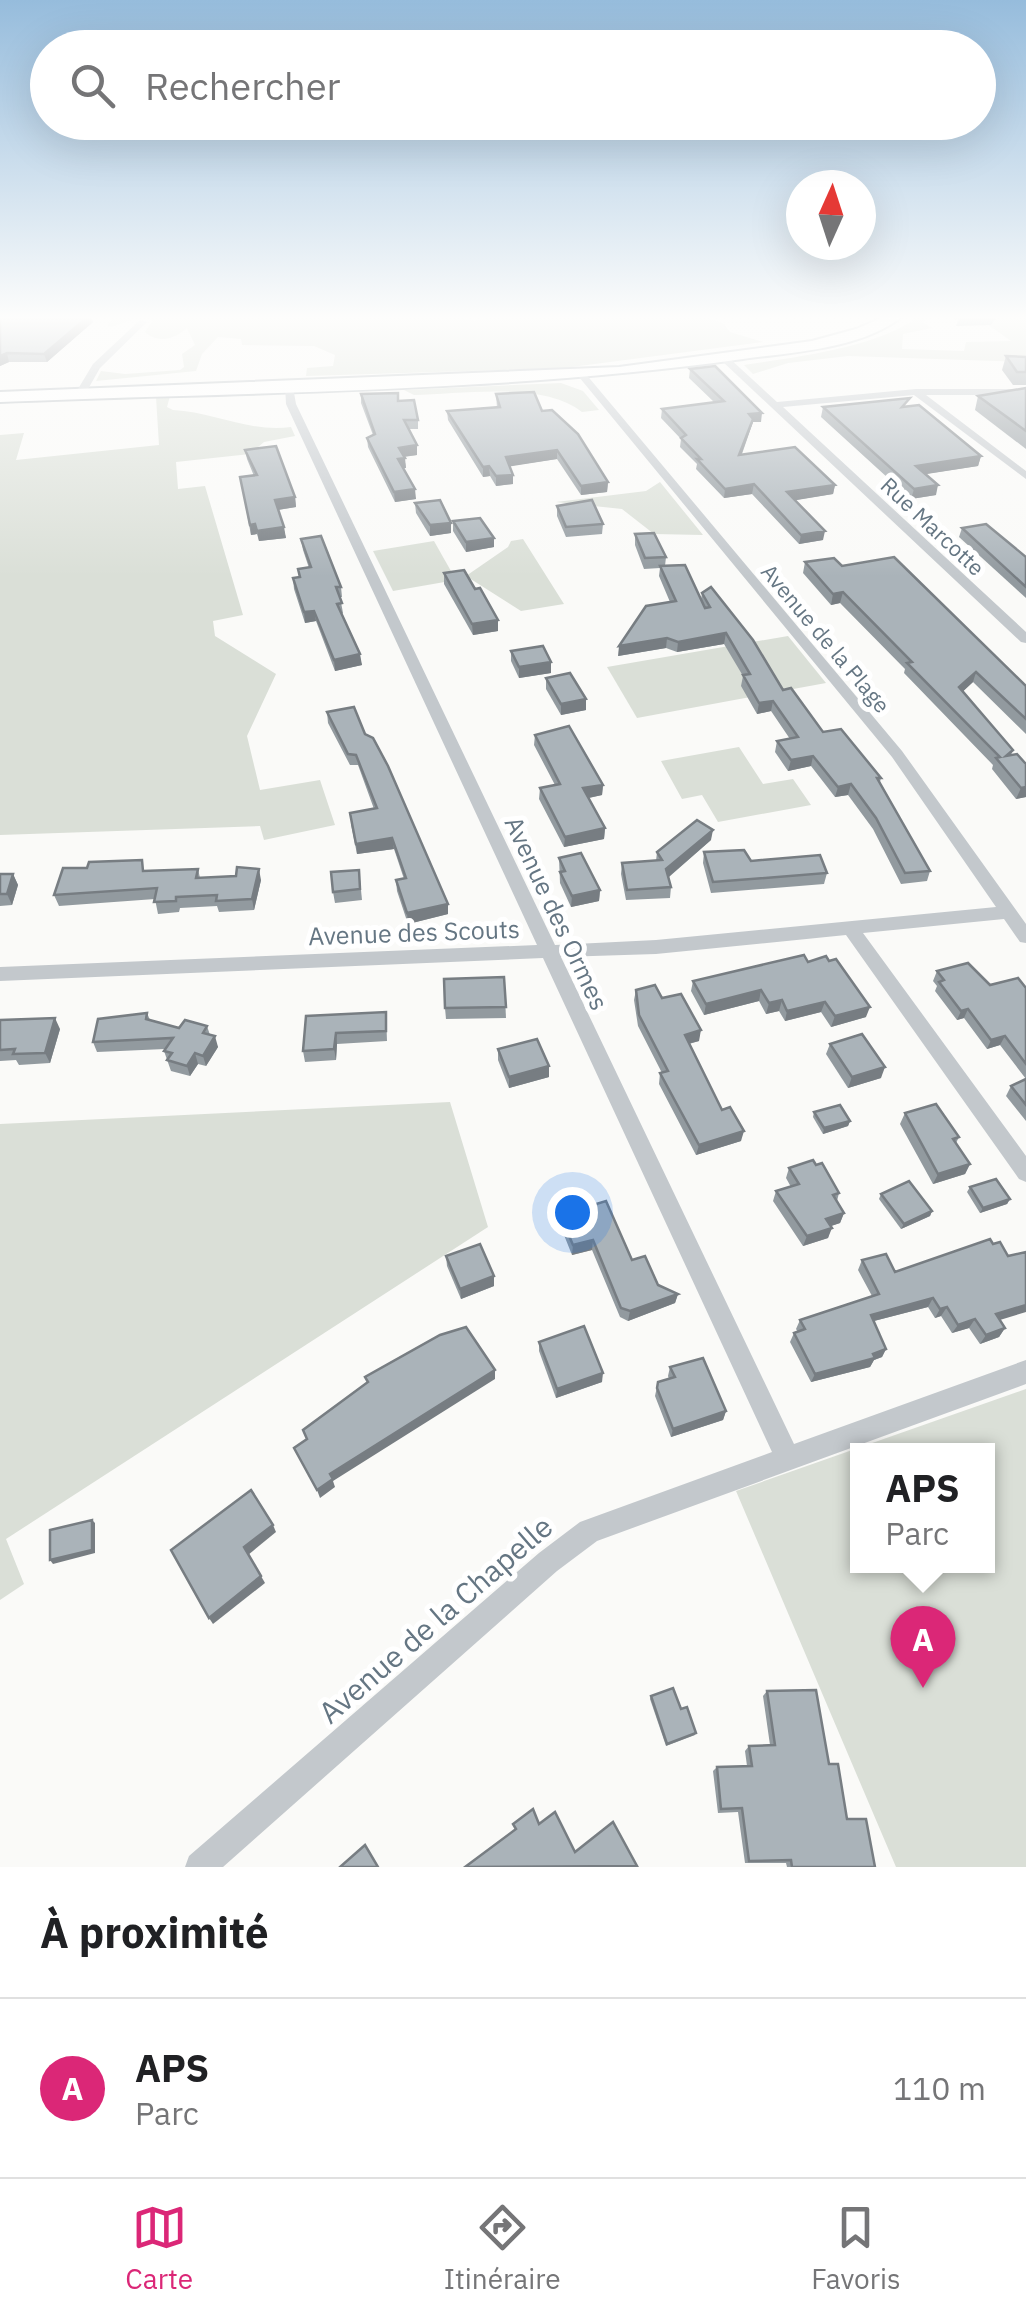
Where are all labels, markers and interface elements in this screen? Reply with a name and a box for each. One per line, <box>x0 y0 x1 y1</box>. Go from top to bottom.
search box <box>30 30 996 140</box>
icon: search <box>65 58 120 113</box>
text: Rechercher <box>145 61 340 110</box>
north arrow <box>786 170 876 260</box>
street label: Rue Marcotte <box>875 470 991 582</box>
street label: Avenue de la Plage <box>755 557 897 719</box>
street label: Avenue des Ormes <box>498 811 616 1015</box>
street label: Avenue des Scouts <box>308 912 520 952</box>
your location <box>547 1187 598 1238</box>
popup <box>850 1443 995 1573</box>
text: APS <box>885 1463 960 1512</box>
street label: Avenue de la Chapelle <box>310 1507 560 1731</box>
text: Parc <box>885 1512 949 1554</box>
pin: A <box>890 1606 956 1688</box>
text: À proximité <box>40 1905 269 1960</box>
text: APS <box>135 2043 209 2092</box>
text: A <box>62 2067 83 2109</box>
text: 110 m <box>893 2067 986 2109</box>
text: Parc <box>135 2092 199 2134</box>
tab: Carte <box>125 2200 193 2297</box>
tab: Itinéraire <box>444 2200 561 2297</box>
tab: Favoris <box>811 2200 901 2297</box>

